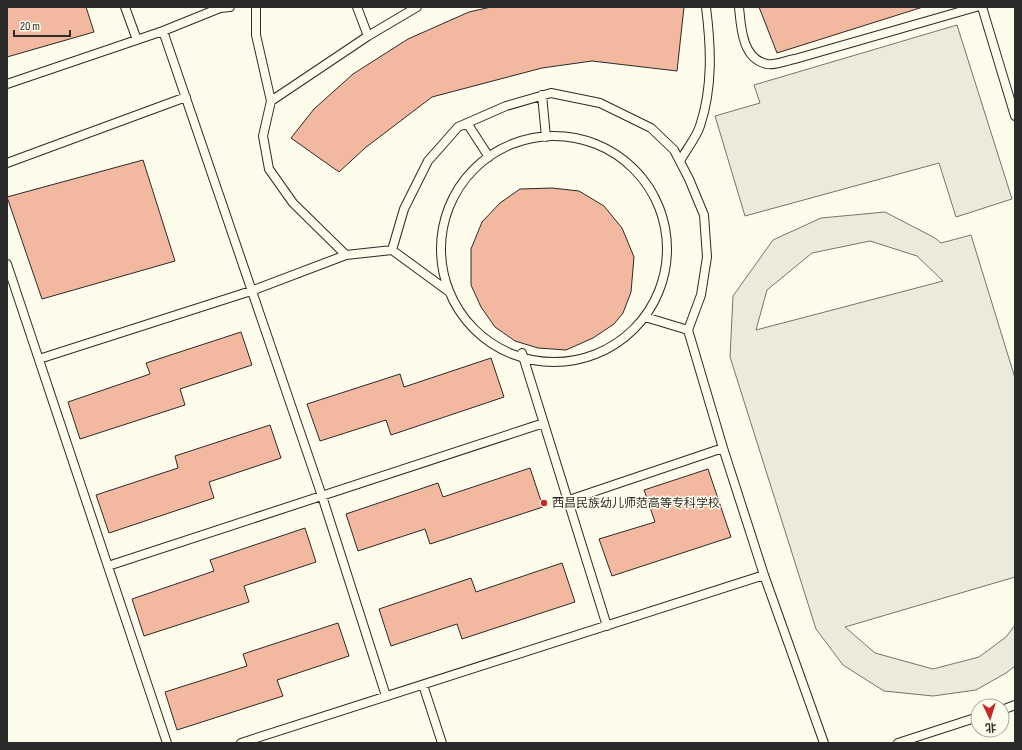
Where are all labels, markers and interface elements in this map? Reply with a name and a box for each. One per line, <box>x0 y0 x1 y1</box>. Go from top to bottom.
scale bar <box>14 12 70 38</box>
text: 20 m <box>20 19 40 34</box>
place label: 西昌民族幼儿师范高等专科学校 <box>552 496 720 511</box>
marker: 西昌民族幼儿师范高等专科学校 <box>539 498 549 508</box>
north arrow <box>970 698 1010 738</box>
text: 北 <box>985 721 997 734</box>

